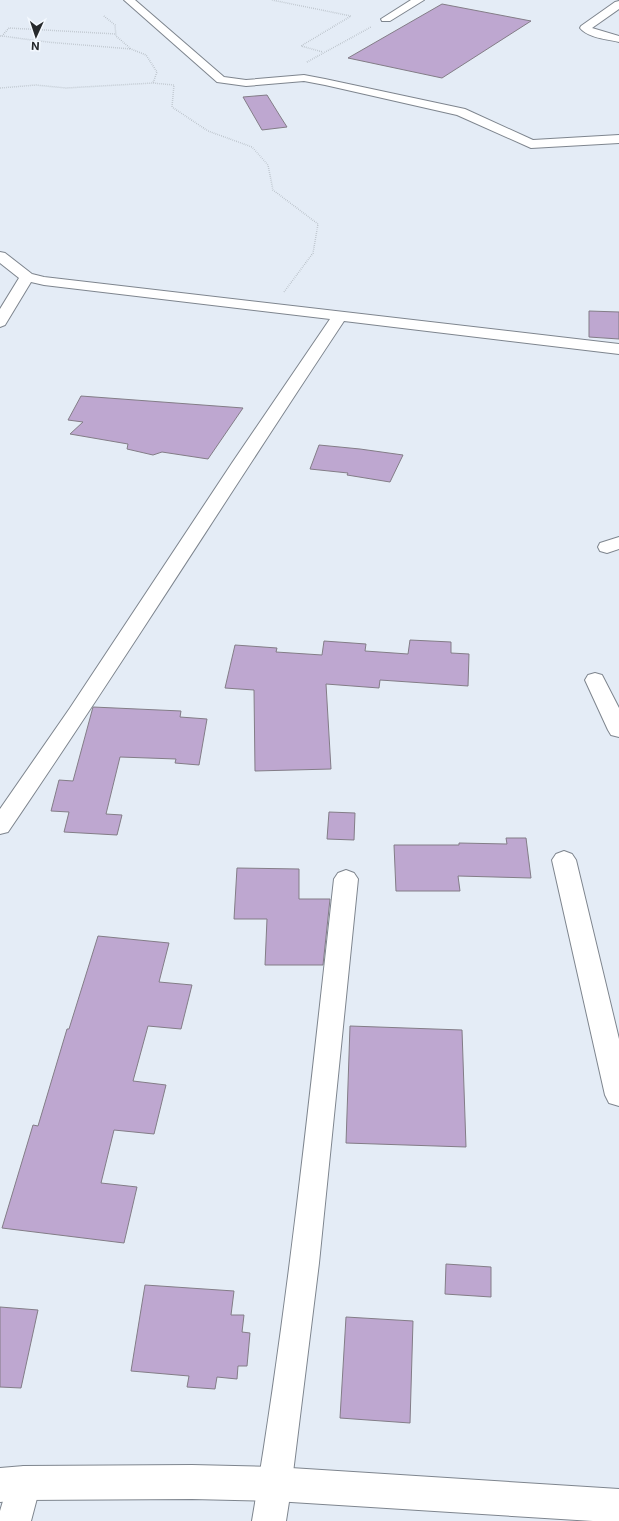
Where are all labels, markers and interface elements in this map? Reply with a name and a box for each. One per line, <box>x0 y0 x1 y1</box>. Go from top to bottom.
north arrow <box>16 16 56 56</box>
text: N <box>31 39 40 53</box>

